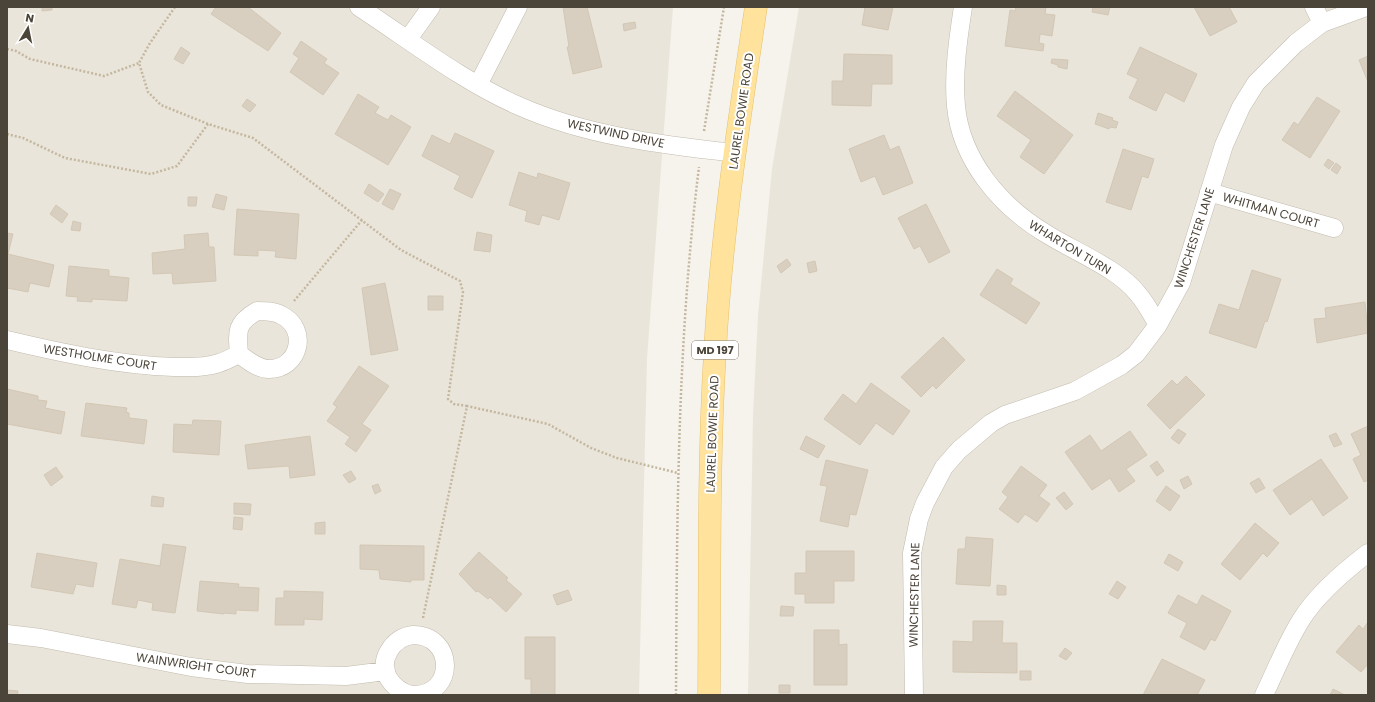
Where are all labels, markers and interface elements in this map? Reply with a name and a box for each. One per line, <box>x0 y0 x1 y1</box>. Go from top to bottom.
north arrow <box>8 8 48 48</box>
text: N <box>24 10 35 27</box>
street label: LAUREL BOWIE ROAD <box>724 52 758 170</box>
street label: WESTWIND DRIVE <box>566 114 666 152</box>
street label: WINCHESTER LANE <box>1170 185 1218 291</box>
street label: WHITMAN COURT <box>1221 188 1322 232</box>
street label: WHARTON TURN <box>1026 216 1114 278</box>
street label: WESTHOLME COURT <box>42 340 158 374</box>
road number: MD 197 <box>692 341 738 359</box>
street label: LAUREL BOWIE ROAD <box>701 375 723 493</box>
street label: WINCHESTER LANE <box>905 542 923 648</box>
street label: WAINWRIGHT COURT <box>135 648 258 682</box>

